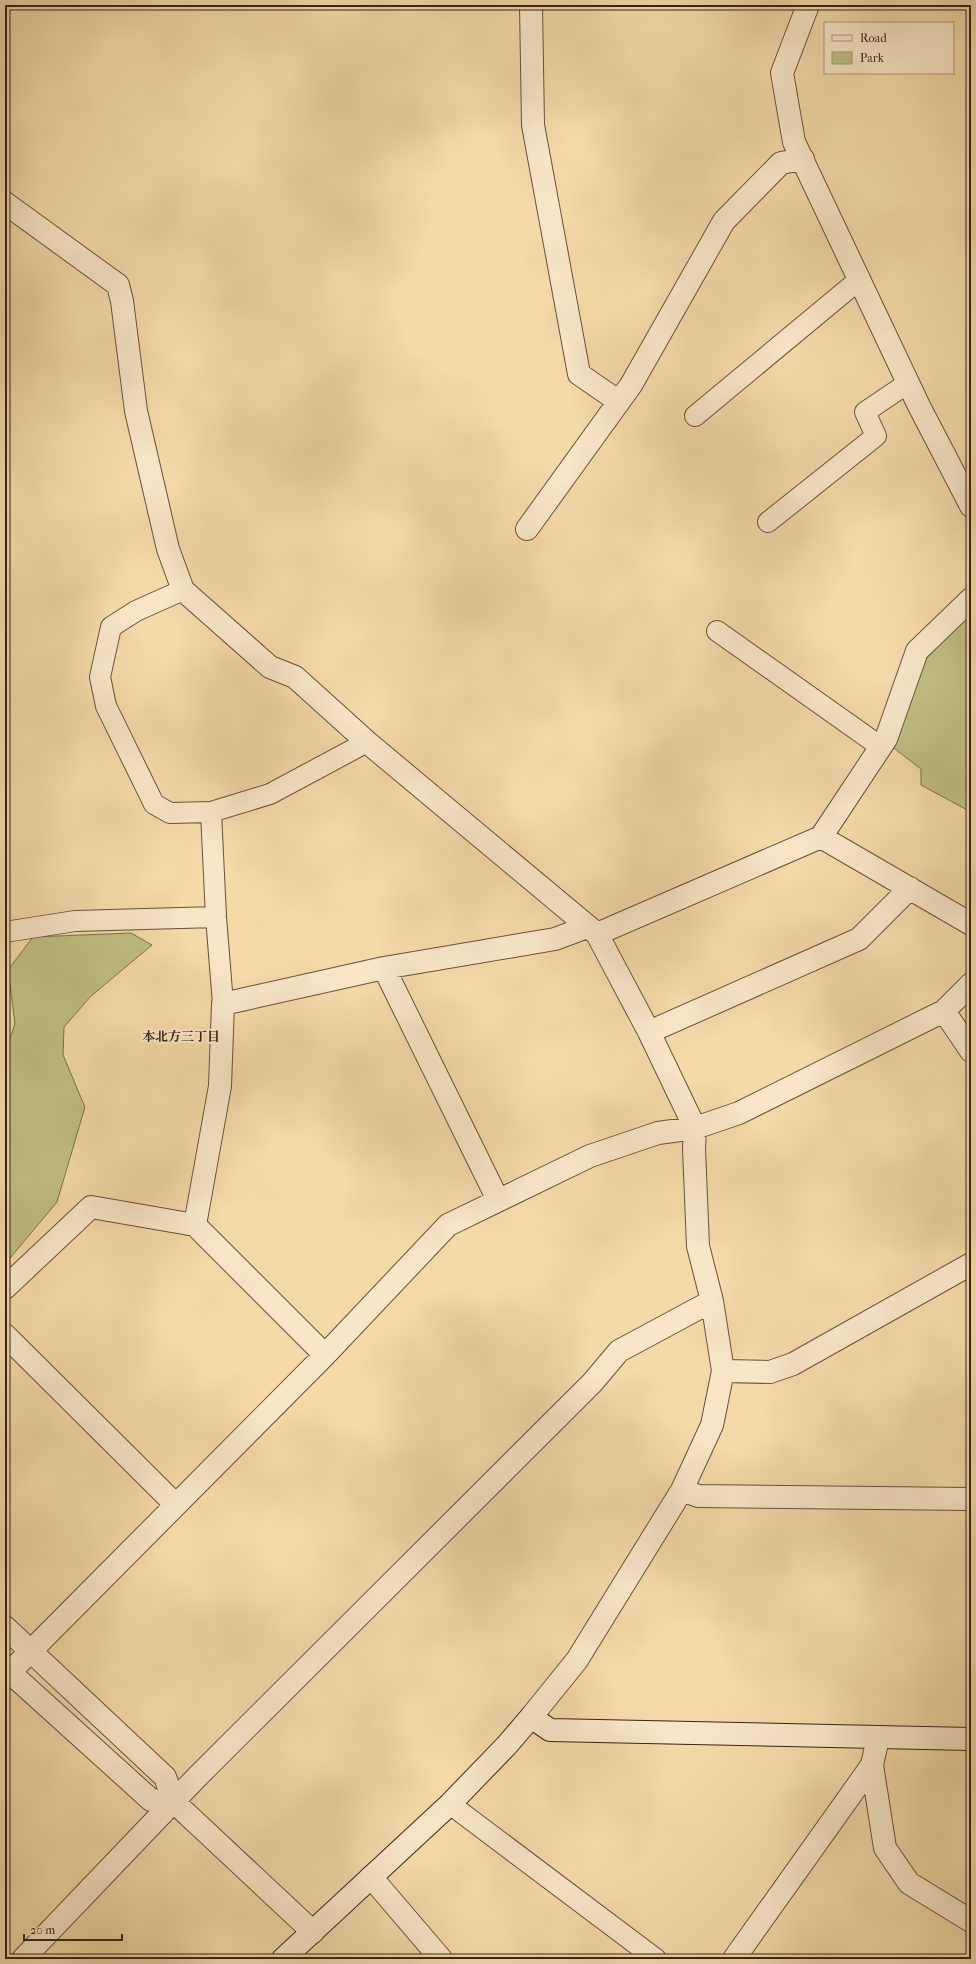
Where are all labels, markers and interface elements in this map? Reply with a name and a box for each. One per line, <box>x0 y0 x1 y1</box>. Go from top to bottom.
legend <box>824 22 954 74</box>
text: Road <box>860 31 887 45</box>
text: Park <box>860 51 885 65</box>
district label: 本北方三丁目 <box>142 1029 220 1044</box>
scale bar <box>24 1916 122 1942</box>
text: 20 m <box>30 1923 55 1937</box>

